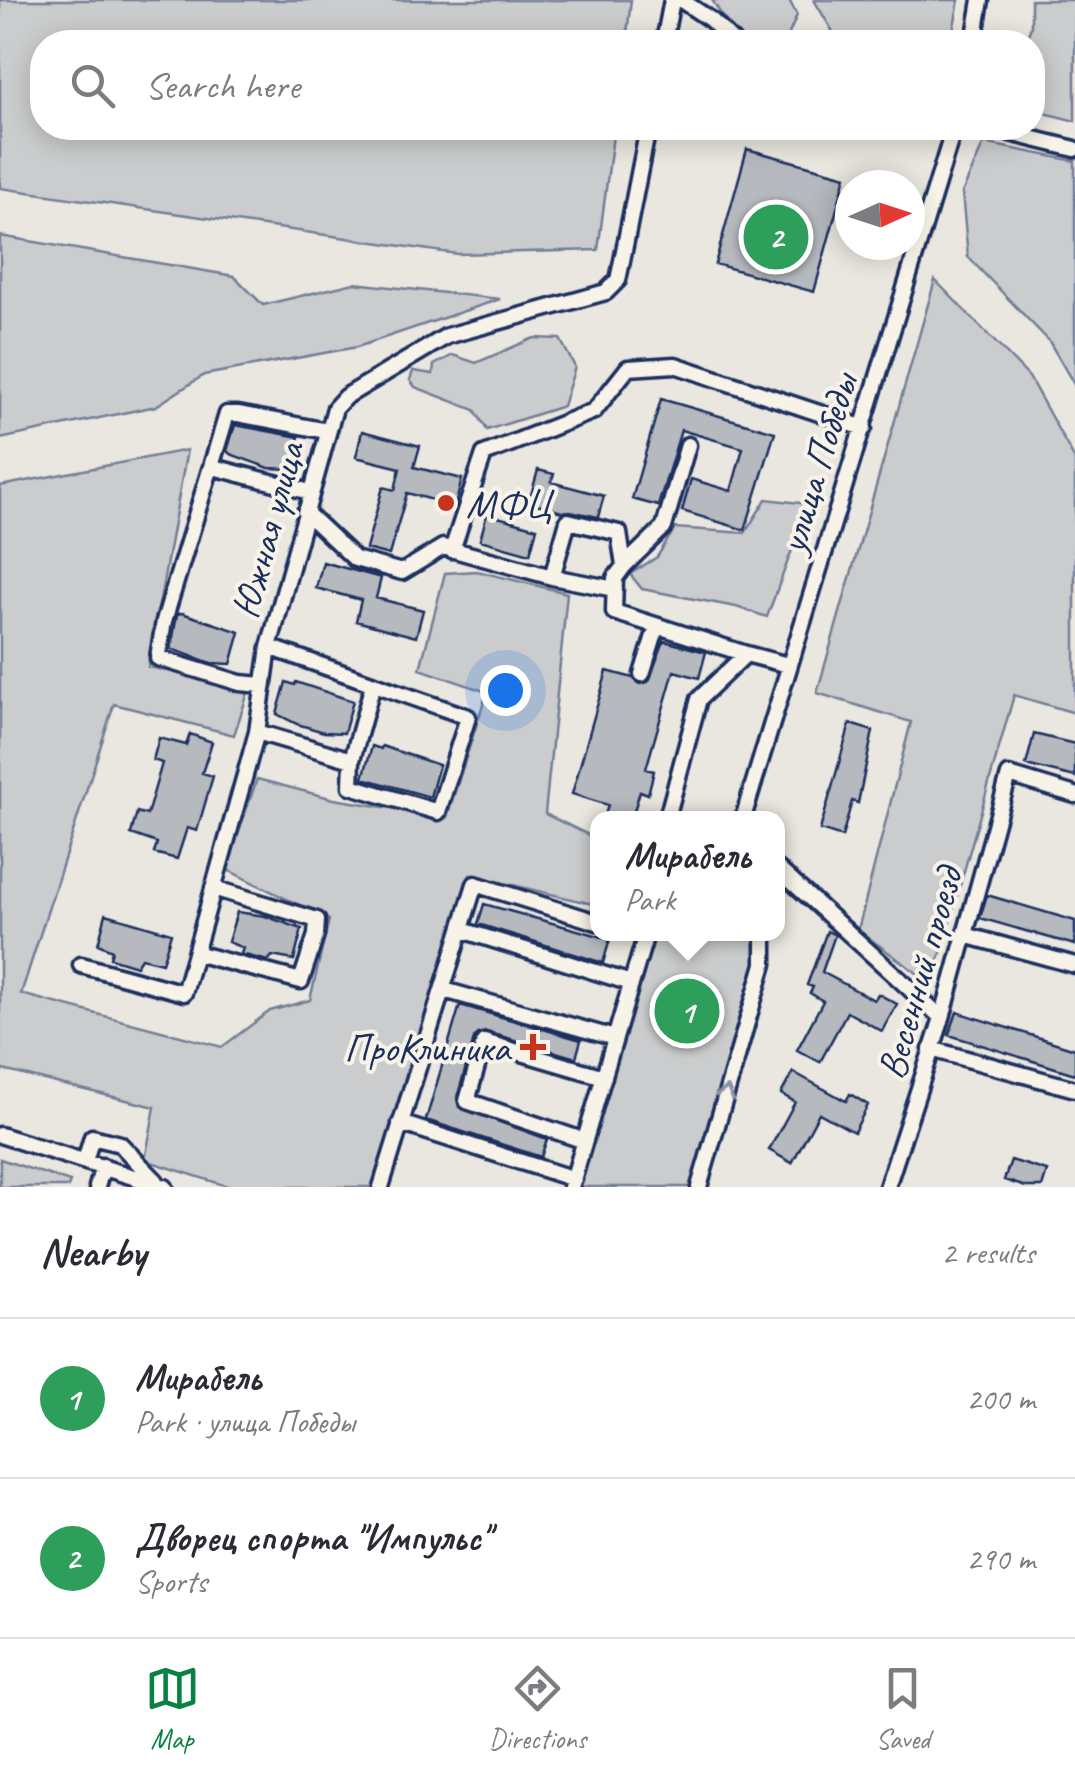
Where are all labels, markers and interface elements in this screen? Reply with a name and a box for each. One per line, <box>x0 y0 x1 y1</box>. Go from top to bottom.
search box <box>30 30 1045 140</box>
icon: search <box>65 58 120 113</box>
text: Search here <box>145 62 300 109</box>
north arrow <box>835 170 925 260</box>
pin: 2 <box>744 200 808 274</box>
street label: улица Победы <box>766 365 870 561</box>
street label: Южная улица <box>221 434 316 624</box>
place label: МФЦ <box>466 479 555 529</box>
marker: МФЦ <box>435 492 457 514</box>
your location <box>480 665 531 716</box>
popup <box>590 811 785 941</box>
text: Мирабель <box>625 832 750 879</box>
street label: Весенний проезд <box>866 858 975 1084</box>
text: Park <box>625 879 675 920</box>
pin: 1 <box>654 974 720 1048</box>
place label: ПроКлиника <box>344 1023 513 1073</box>
marker: ПроКлиника <box>520 1034 546 1060</box>
one-way arrow <box>714 1086 735 1103</box>
text: Nearby <box>40 1226 146 1279</box>
text: 2 results <box>941 1232 1035 1273</box>
text: Мирабель <box>135 1354 261 1401</box>
text: 1 <box>65 1378 80 1419</box>
text: 200 m <box>966 1378 1035 1419</box>
text: Park · улица Победы <box>135 1401 355 1442</box>
text: Дворец спорта "Импульс" <box>135 1514 490 1561</box>
text: 2 <box>65 1538 80 1579</box>
text: 290 m <box>966 1538 1035 1579</box>
text: Sports <box>135 1561 207 1602</box>
tab: Map <box>145 1661 200 1756</box>
tab: Directions <box>489 1661 586 1756</box>
tab: Saved <box>875 1661 930 1756</box>

